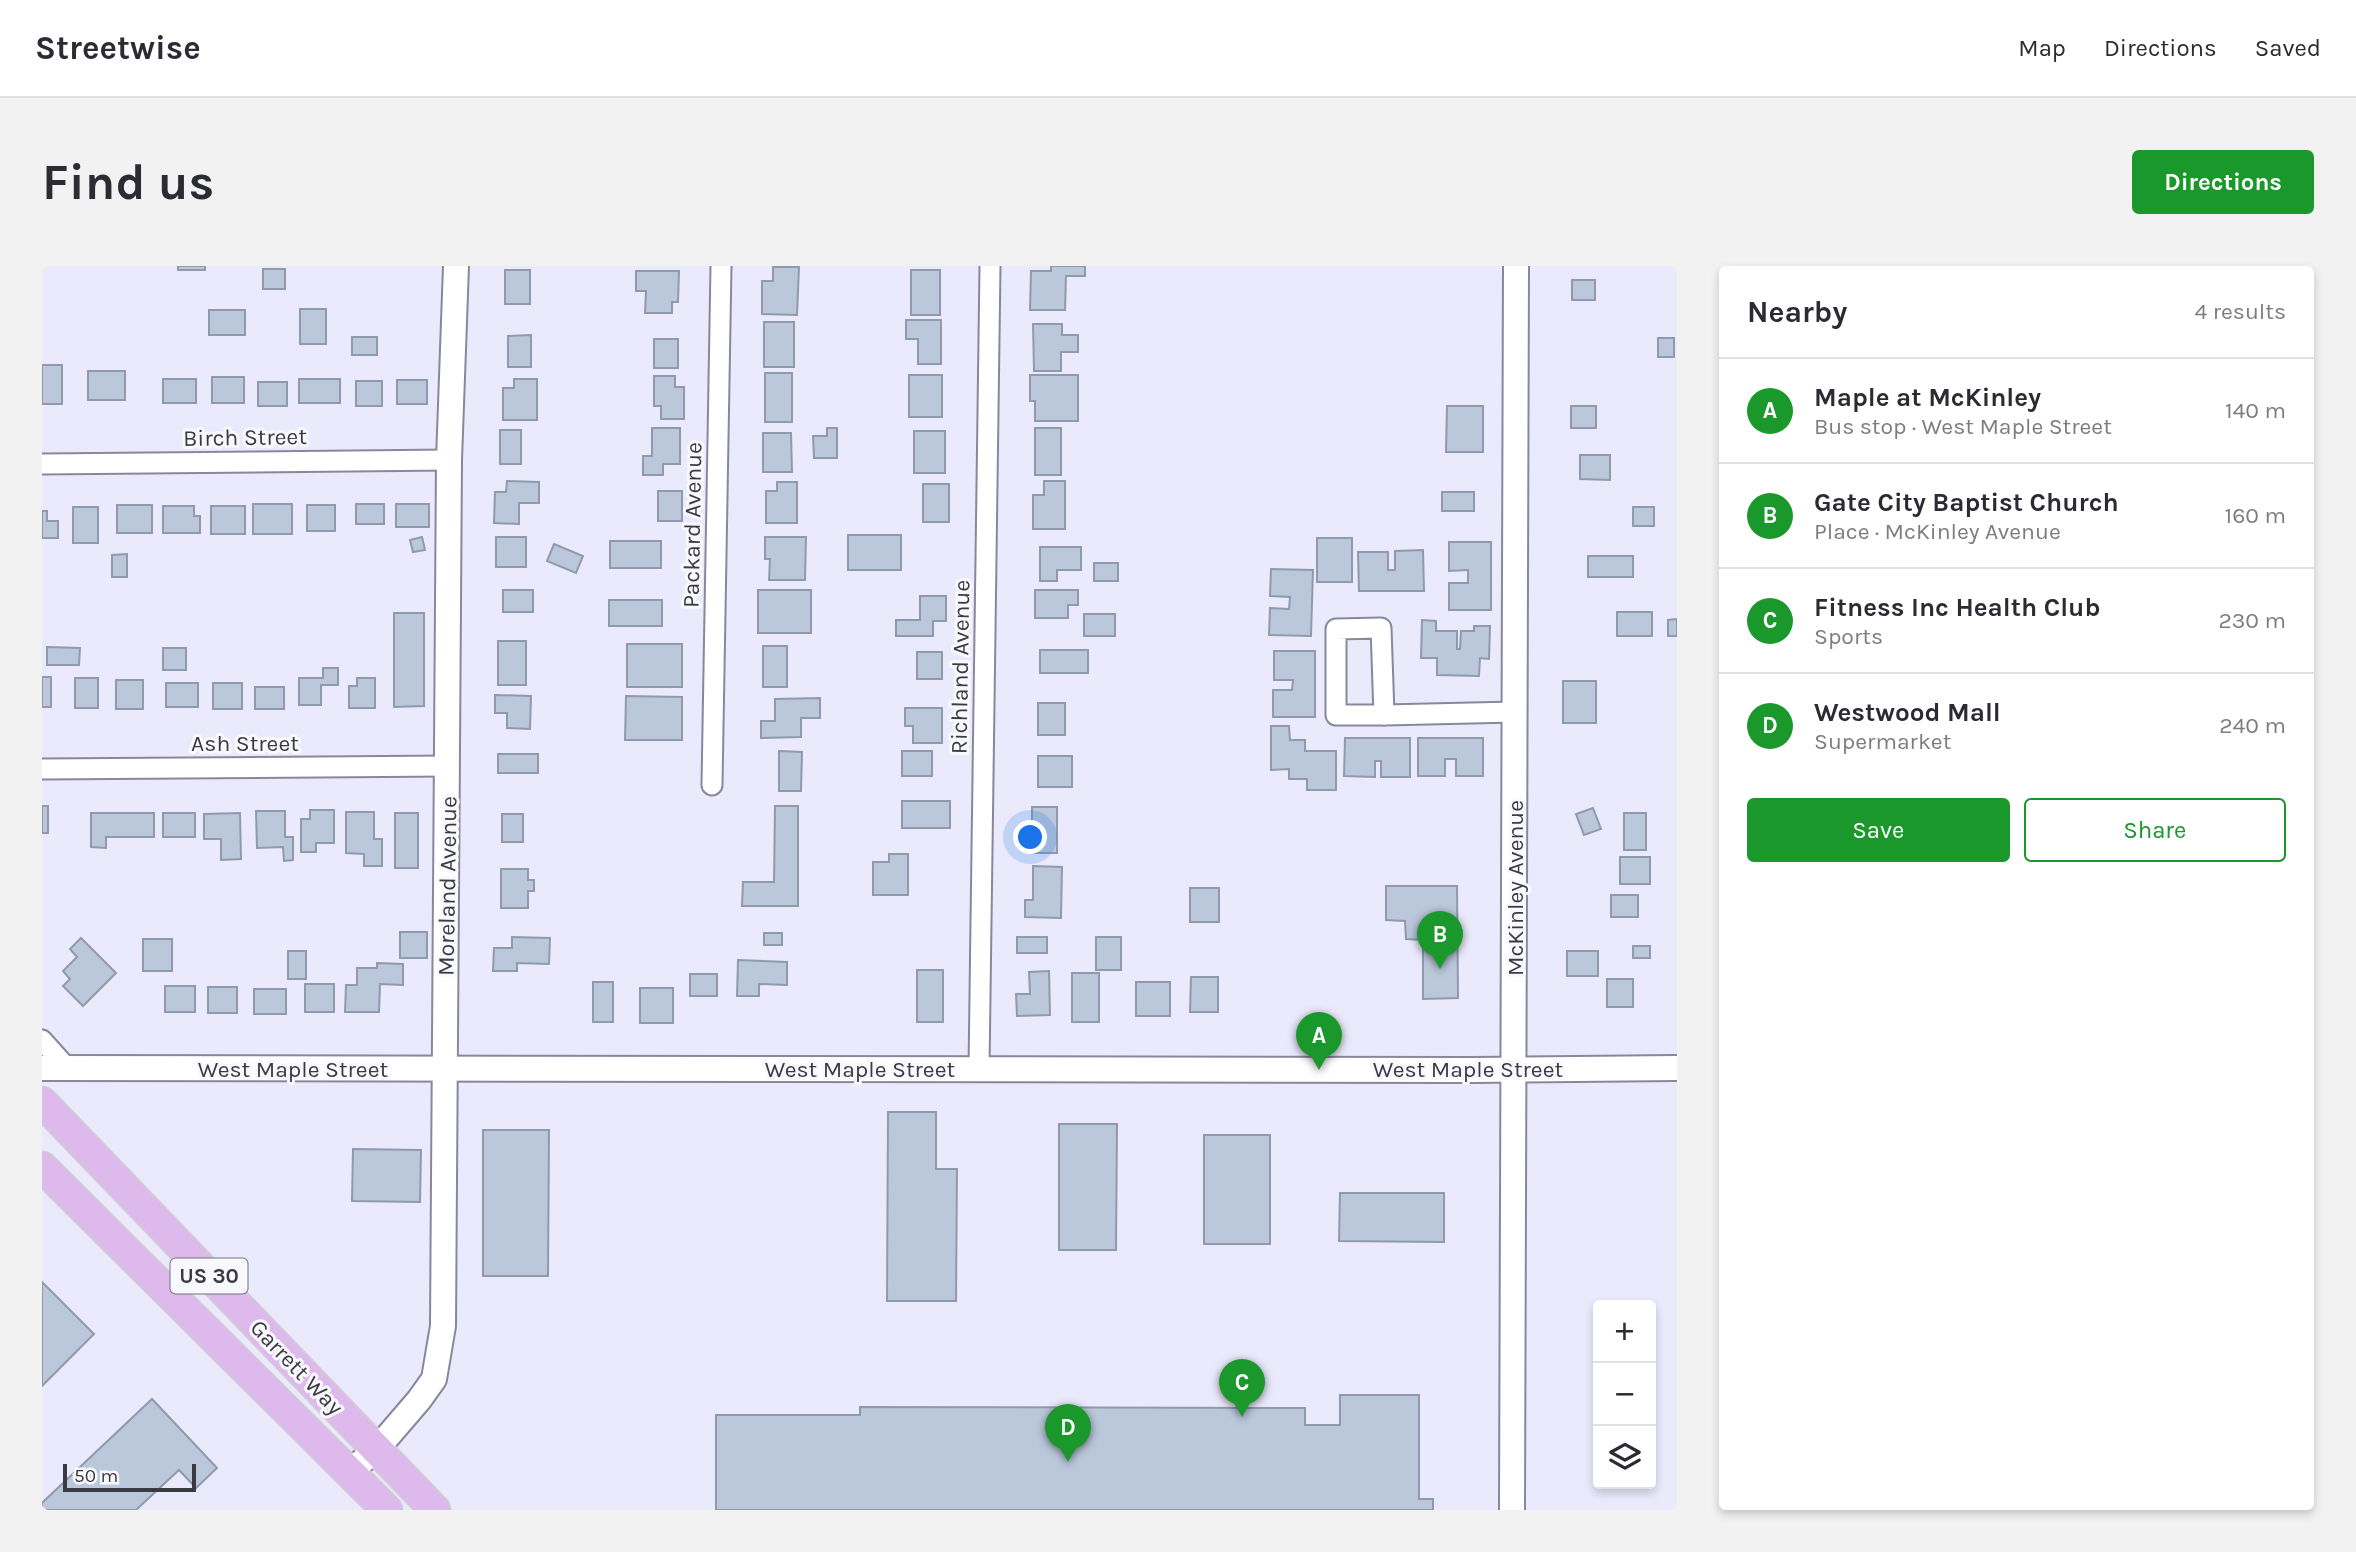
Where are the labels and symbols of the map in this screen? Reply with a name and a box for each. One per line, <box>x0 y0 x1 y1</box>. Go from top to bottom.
street label: Birch Street <box>183 423 307 452</box>
street label: Packard Avenue <box>678 442 707 608</box>
street label: Richland Avenue <box>945 580 976 754</box>
street label: Ash Street <box>191 730 299 757</box>
street label: Moreland Avenue <box>432 796 463 976</box>
street label: McKinley Avenue <box>1502 800 1529 976</box>
your location <box>1013 820 1047 854</box>
pin: B <box>1417 911 1463 969</box>
pin: A <box>1296 1012 1342 1070</box>
street label: West Maple Street <box>198 1056 388 1083</box>
street label: West Maple Street <box>765 1056 955 1083</box>
street label: West Maple Street <box>1373 1056 1563 1083</box>
road number: US 30 <box>170 1258 248 1294</box>
street label: Garrett Way <box>245 1314 349 1421</box>
pin: C <box>1219 1359 1265 1417</box>
pin: D <box>1045 1404 1091 1462</box>
scale bar <box>63 1461 196 1493</box>

